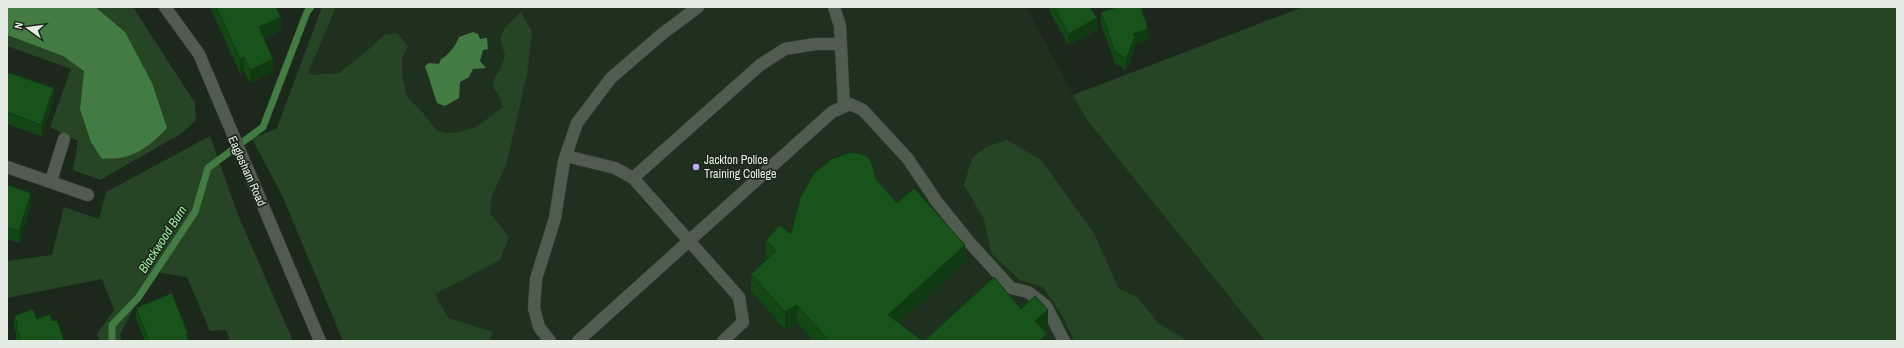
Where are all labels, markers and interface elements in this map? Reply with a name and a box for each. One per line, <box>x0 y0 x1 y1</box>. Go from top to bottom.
north arrow <box>8 8 48 48</box>
text: N <box>11 21 26 30</box>
street label: Eaglesham Road <box>224 133 270 209</box>
place label: Jackton Police Training College <box>704 152 776 182</box>
marker: Jackton Police Training College <box>691 162 701 172</box>
water label: Blackwood Burn <box>134 202 191 276</box>

